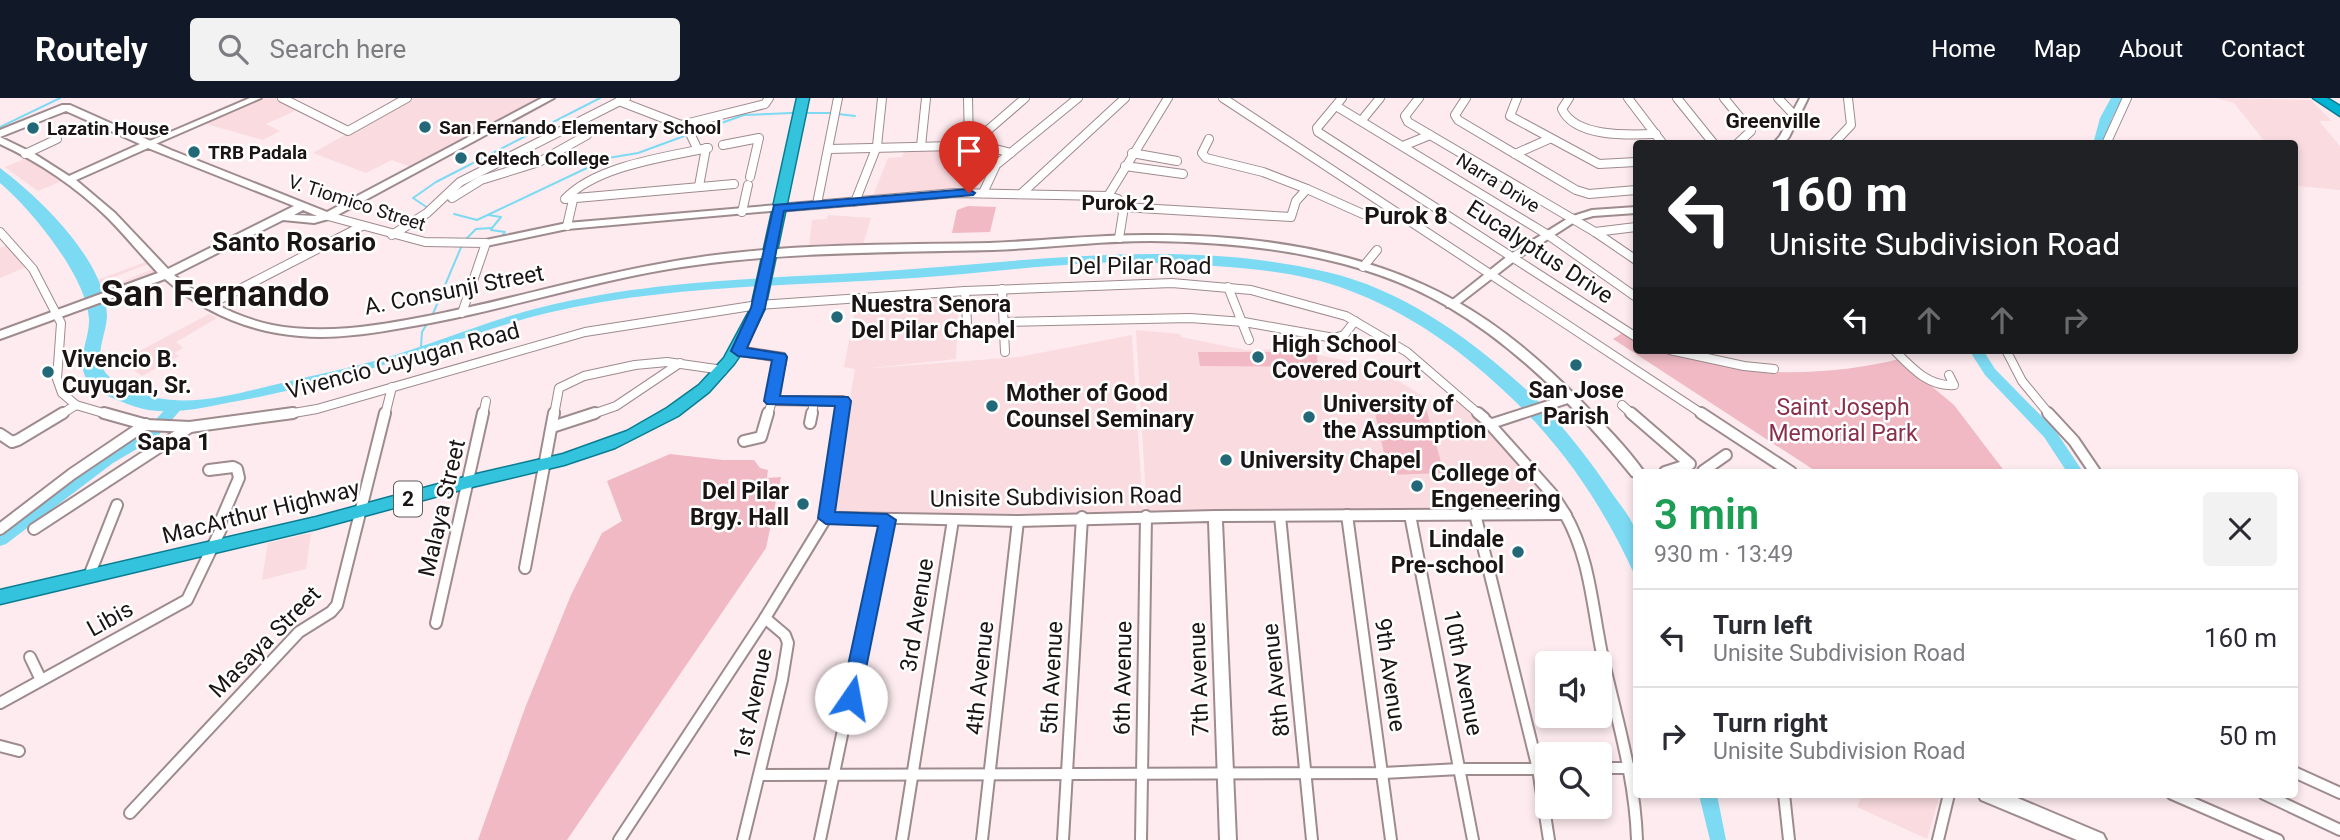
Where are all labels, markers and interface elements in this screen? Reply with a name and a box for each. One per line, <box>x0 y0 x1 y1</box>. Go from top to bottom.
search box <box>190 18 680 81</box>
text: Routely <box>35 30 148 69</box>
icon: search <box>214 30 252 68</box>
text: Search here <box>270 34 406 64</box>
text: Home <box>1931 35 1996 63</box>
text: Map <box>2034 35 2081 63</box>
text: About <box>2119 35 2183 63</box>
text: Contact <box>2221 35 2305 63</box>
district label: Greenville <box>1726 109 1820 133</box>
place label: San Fernando Elementary School <box>439 116 721 139</box>
place label: Lazatin House <box>47 117 169 140</box>
marker: San Fernando Elementary School <box>417 119 433 135</box>
marker: Lazatin House <box>25 120 41 136</box>
pin <box>939 121 999 193</box>
icon: arrive <box>950 132 988 170</box>
place label: TRB Padala <box>208 141 307 164</box>
marker: TRB Padala <box>186 144 202 160</box>
place label: Celtech College <box>475 147 609 170</box>
street label: Narra Drive <box>1452 148 1544 218</box>
marker: Celtech College <box>453 150 469 166</box>
text: 160 m <box>1769 166 1908 223</box>
icon: left <box>1654 168 1745 259</box>
street label: V. Tiomico Street <box>285 170 429 236</box>
district label: Purok 2 <box>1081 191 1155 215</box>
street label: Eucalyptus Drive <box>1462 195 1618 309</box>
district label: Purok 8 <box>1364 202 1448 230</box>
text: Unisite Subdivision Road <box>1769 225 2120 263</box>
district label: Santo Rosario <box>212 227 376 257</box>
street label: Del Pilar Road <box>1068 253 1212 280</box>
street label: A. Consunji Street <box>362 259 546 321</box>
district label: San Fernando <box>101 272 329 315</box>
place label: Nuestra Senora Del Pilar Chapel <box>851 291 1015 344</box>
icon: left <box>1837 301 1875 339</box>
icon: ahead <box>1910 301 1948 339</box>
icon: ahead <box>1983 301 2021 339</box>
icon: right <box>2056 301 2094 339</box>
marker: Nuestra Senora Del Pilar Chapel <box>829 309 845 325</box>
street label: Vivencio Cuyugan Road <box>283 317 523 405</box>
place label: High School Covered Court <box>1272 331 1421 384</box>
place label: Vivencio B. Cuyugan, Sr. <box>62 346 192 399</box>
marker: High School Covered Court <box>1250 349 1266 365</box>
marker: San Jose Parish <box>1568 357 1584 373</box>
marker: Vivencio B. Cuyugan, Sr. <box>40 364 56 380</box>
place label: San Jose Parish <box>1528 377 1624 430</box>
place label: Mother of Good Counsel Seminary <box>1006 380 1194 433</box>
place label: University of the Assumption <box>1323 391 1486 444</box>
park label: Saint Joseph Memorial Park <box>1768 394 1918 447</box>
marker: Mother of Good Counsel Seminary <box>984 398 1000 414</box>
marker: University of the Assumption <box>1301 409 1317 425</box>
district label: Sapa 1 <box>137 428 211 456</box>
street label: Malaya Street <box>413 437 471 579</box>
place label: University Chapel <box>1240 447 1421 474</box>
marker: University Chapel <box>1218 452 1234 468</box>
place label: College of Engeneering <box>1431 460 1561 513</box>
street label: MacArthur Highway <box>160 474 363 550</box>
place label: Del Pilar Brgy. Hall <box>690 478 790 531</box>
marker: College of Engeneering <box>1409 478 1425 494</box>
street label: Unisite Subdivision Road <box>930 481 1182 513</box>
road number: 2 <box>394 482 422 516</box>
text: 3 min <box>1654 490 1759 539</box>
button: close <box>2203 492 2277 566</box>
marker: Del Pilar Brgy. Hall <box>795 496 811 512</box>
place label: Lindale Pre-school <box>1391 526 1504 579</box>
text: 930 m · 13:49 <box>1654 541 1793 568</box>
marker: Lindale Pre-school <box>1510 544 1526 560</box>
street label: 3rd Avenue <box>895 556 939 674</box>
street label: Masaya Street <box>204 581 326 703</box>
street label: Libis <box>82 595 138 643</box>
street label: 10th Avenue <box>1438 608 1488 738</box>
text: Turn left <box>1713 610 1812 640</box>
street label: 9th Avenue <box>1369 617 1411 733</box>
icon: left <box>1654 619 1692 657</box>
street label: 4th Avenue <box>961 620 999 736</box>
street label: 5th Avenue <box>1036 620 1068 736</box>
street label: 6th Avenue <box>1109 621 1137 735</box>
street label: 7th Avenue <box>1184 622 1214 736</box>
street label: 8th Avenue <box>1257 622 1295 738</box>
text: 160 m <box>2204 623 2277 653</box>
text: Unisite Subdivision Road <box>1713 640 1965 667</box>
street label: 1st Avenue <box>728 646 778 762</box>
map controls <box>1535 651 1612 819</box>
button: sound <box>1535 651 1612 728</box>
position arrow <box>814 661 888 735</box>
text: Turn right <box>1713 708 1828 738</box>
icon: right <box>1654 717 1692 755</box>
text: 50 m <box>2219 721 2277 751</box>
text: Unisite Subdivision Road <box>1713 738 1965 765</box>
button: search <box>1535 742 1612 819</box>

